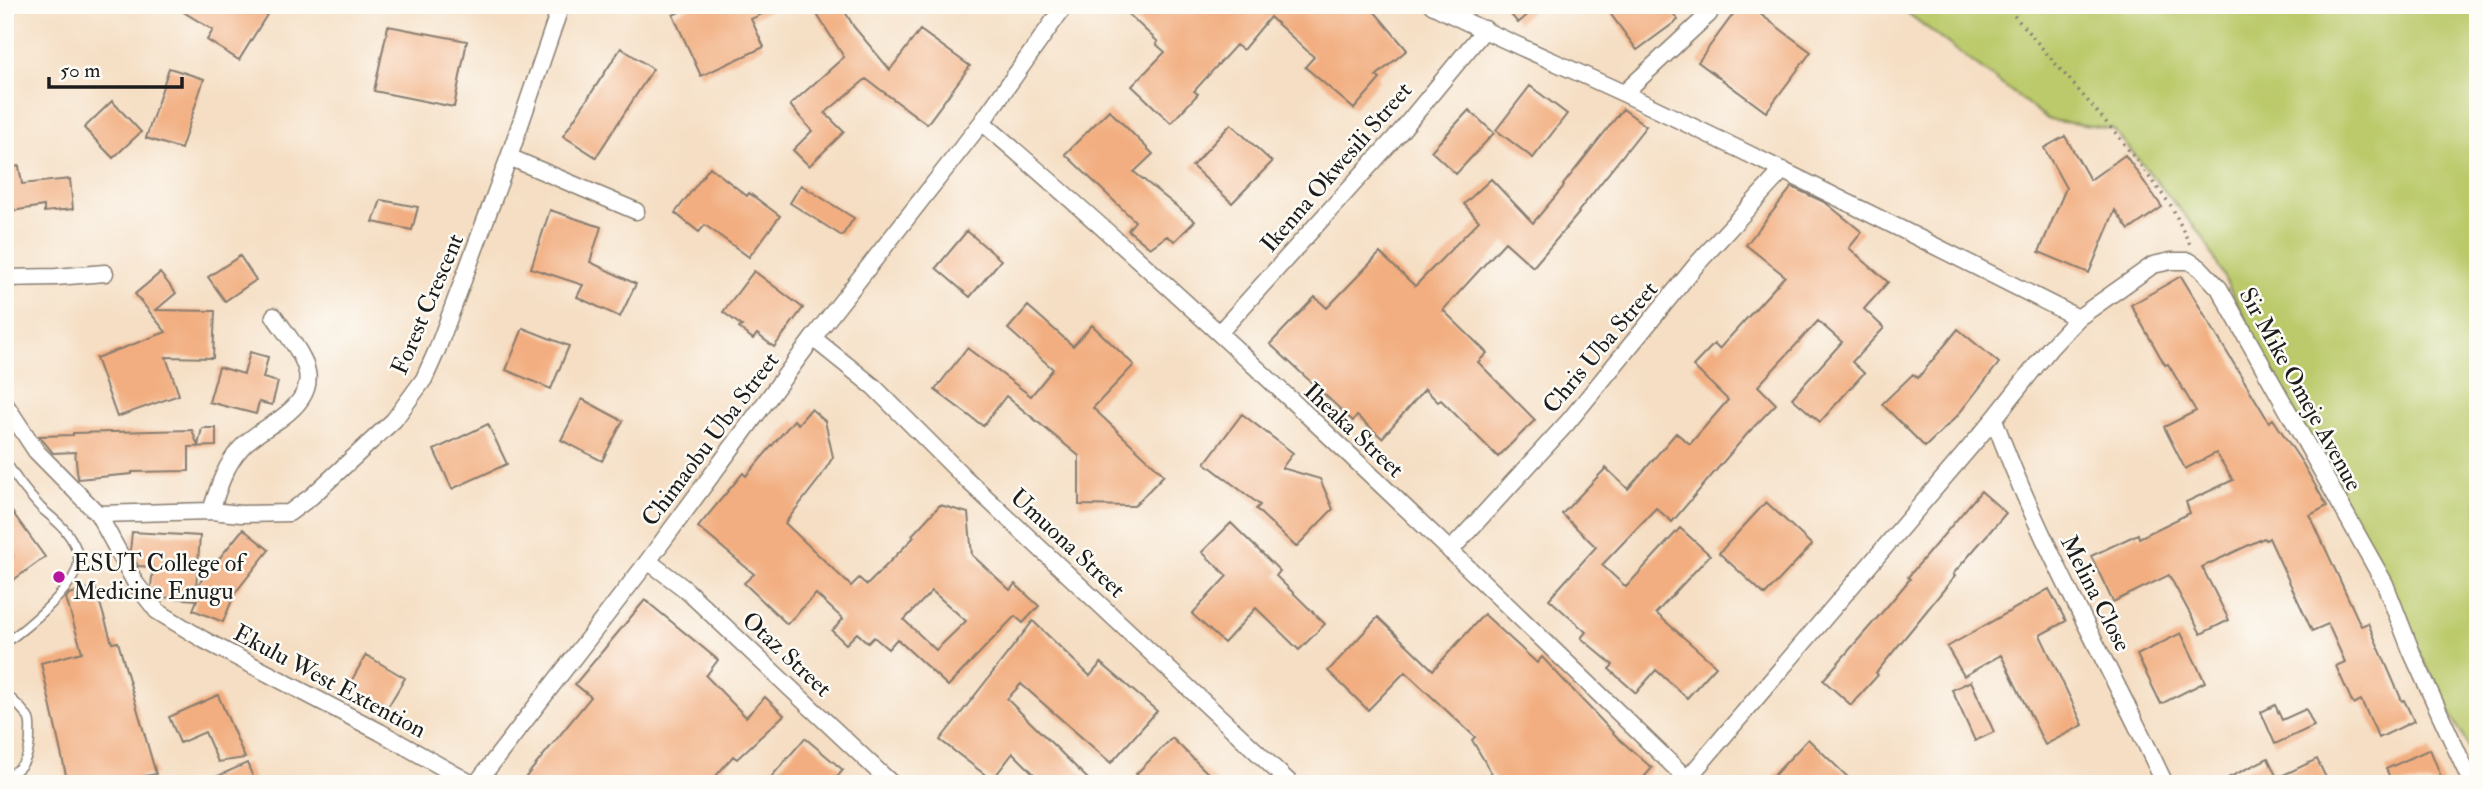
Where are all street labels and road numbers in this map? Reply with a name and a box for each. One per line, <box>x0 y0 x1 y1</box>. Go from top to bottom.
street label: Ikenna Okwesili Street <box>1254 76 1419 259</box>
street label: Forest Crescent <box>384 229 471 379</box>
street label: Chris Uba Street <box>1536 275 1665 420</box>
street label: Sir Mike Omeje Avenue <box>2232 282 2369 496</box>
street label: Chimaobu Uba Street <box>635 346 786 533</box>
street label: Iheaka Street <box>1297 376 1411 485</box>
street label: Umuona Street <box>1003 482 1132 605</box>
street label: Melina Close <box>2053 530 2138 656</box>
street label: Otaz Street <box>735 605 838 704</box>
street label: Ekulu West Extention <box>228 618 431 745</box>

